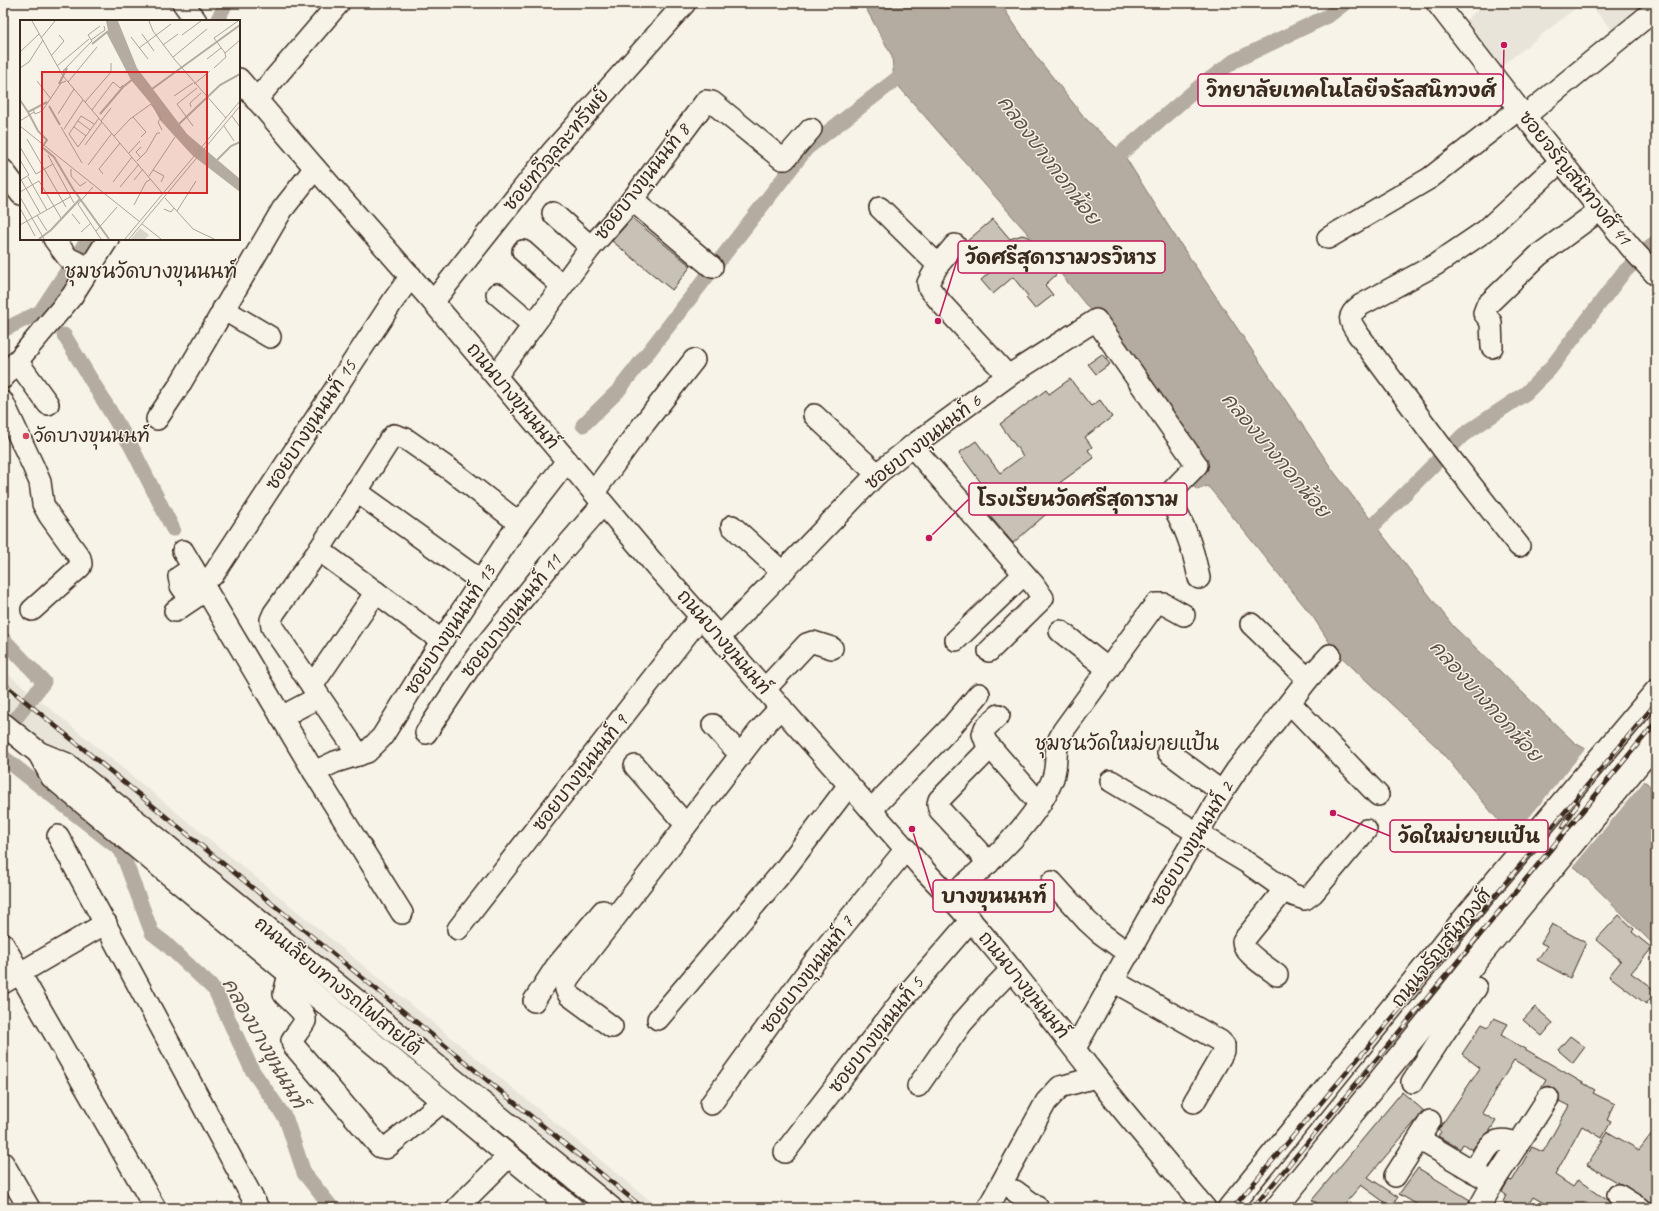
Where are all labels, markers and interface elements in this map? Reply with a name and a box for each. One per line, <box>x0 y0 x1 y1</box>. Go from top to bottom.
inset map <box>20 20 240 240</box>
callout: วิทยาลัยเทคโนโลยีจรัลสนิทวงศ์ <box>1198 74 1503 106</box>
text: วิทยาลัยเทคโนโลยีจรัลสนิทวงศ์ <box>1206 77 1498 103</box>
street label: ซอยทวีจุลละทรัพย์ <box>497 83 616 217</box>
water label: คลองบางกอกน้อย <box>992 90 1107 231</box>
street label: ซอยจรัญสนิทวงศ์ 41 <box>1513 105 1638 251</box>
street label: ซอยบางขุนนนท์ 8 <box>588 116 698 246</box>
callout: วัดศรีสุดารามวรวิหาร <box>958 241 1165 273</box>
text: วัดศรีสุดารามวรวิหาร <box>965 244 1157 272</box>
district label: ชุมชนวัดบางขุนนนท์ <box>65 258 238 287</box>
street label: ถนนบางขุนนนท์ <box>460 337 566 456</box>
street label: ซอยบางขุนนนท์ 15 <box>259 354 364 496</box>
street label: ซอยบางขุนนนท์ 6 <box>859 387 989 497</box>
water label: คลองบางกอกน้อย <box>1216 387 1337 524</box>
place label: วัดบางขุนนนท์ <box>34 423 150 450</box>
marker: วัดบางขุนนนท์ <box>21 431 31 441</box>
callout: โรงเรียนวัดศรีสุดาราม <box>969 483 1187 515</box>
text: โรงเรียนวัดศรีสุดาราม <box>976 486 1179 514</box>
street label: ซอยบางขุนนนท์ 11 <box>455 548 569 684</box>
street label: ซอยบางขุนนนท์ 13 <box>398 559 503 701</box>
street label: ถนนบางขุนนนท์ <box>670 584 777 701</box>
water label: คลองบางกอกน้อย <box>1425 635 1549 769</box>
street label: ซอยบางขุนนนท์ 9 <box>526 708 635 837</box>
district label: ชุมชนวัดใหม่ยายแป้น <box>1035 729 1219 759</box>
street label: ซอยบางขุนนนท์ 2 <box>1144 775 1241 912</box>
callout: วัดใหม่ยายแป้น <box>1390 820 1548 852</box>
text: วัดใหม่ยายแป้น <box>1398 823 1540 849</box>
callout: บางขุนนนท์ <box>933 880 1054 912</box>
text: บางขุนนนท์ <box>941 883 1047 911</box>
street label: ถนนจรัญสนิทวงศ์ <box>1385 883 1497 1012</box>
street label: ถนนเลียบทางรถไฟสายใต้ <box>250 910 427 1061</box>
street label: ซอยบางขุนนนท์ 7 <box>754 910 862 1040</box>
street label: ถนนบางขุนนนท์ <box>972 926 1076 1045</box>
street label: ซอยบางขุนนนท์ 5 <box>822 970 931 1099</box>
water label: คลองบางขุนนนท์ <box>215 973 314 1117</box>

